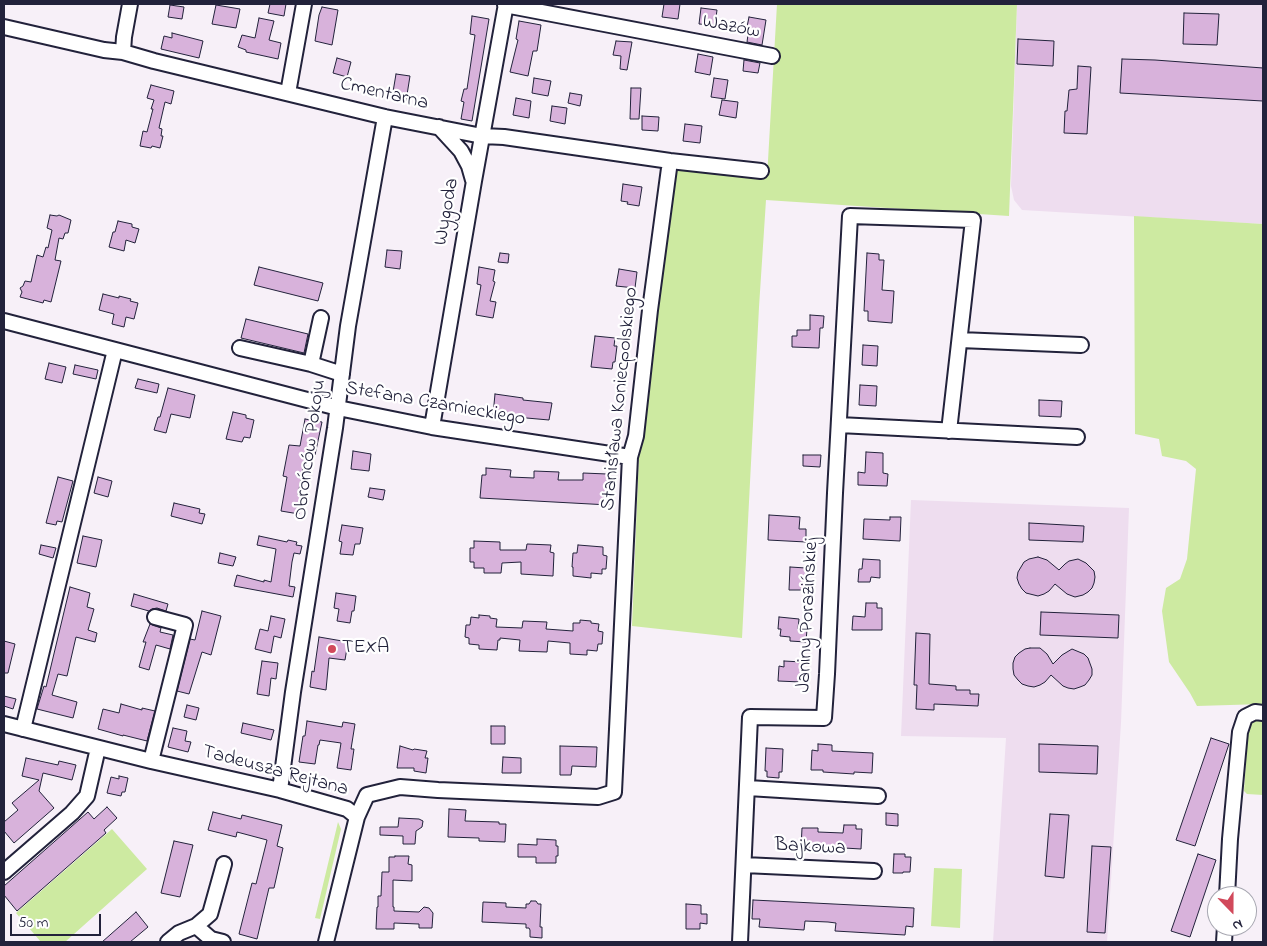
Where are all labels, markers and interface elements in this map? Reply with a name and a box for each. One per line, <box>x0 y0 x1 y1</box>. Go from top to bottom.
street label: Wazów <box>700 11 762 45</box>
street label: Cmentarna <box>338 73 430 117</box>
street label: Wygoda <box>430 176 466 248</box>
street label: Stanisława Koniecpolskiego <box>597 286 645 512</box>
street label: Stefana Czarnieckiego <box>343 377 527 433</box>
street label: Obrońców Pokoju <box>289 378 333 522</box>
street label: Janiny Porazińskiej <box>793 537 825 693</box>
place label: TEXA <box>342 637 389 661</box>
marker: TEXA <box>326 643 338 655</box>
street label: Tadeusza Rejtana <box>199 741 351 803</box>
street label: Bajkowa <box>774 834 846 862</box>
north arrow <box>1207 886 1257 936</box>
scale bar <box>12 904 104 936</box>
text: 50 m <box>18 912 48 934</box>
text: N <box>1229 913 1246 936</box>

